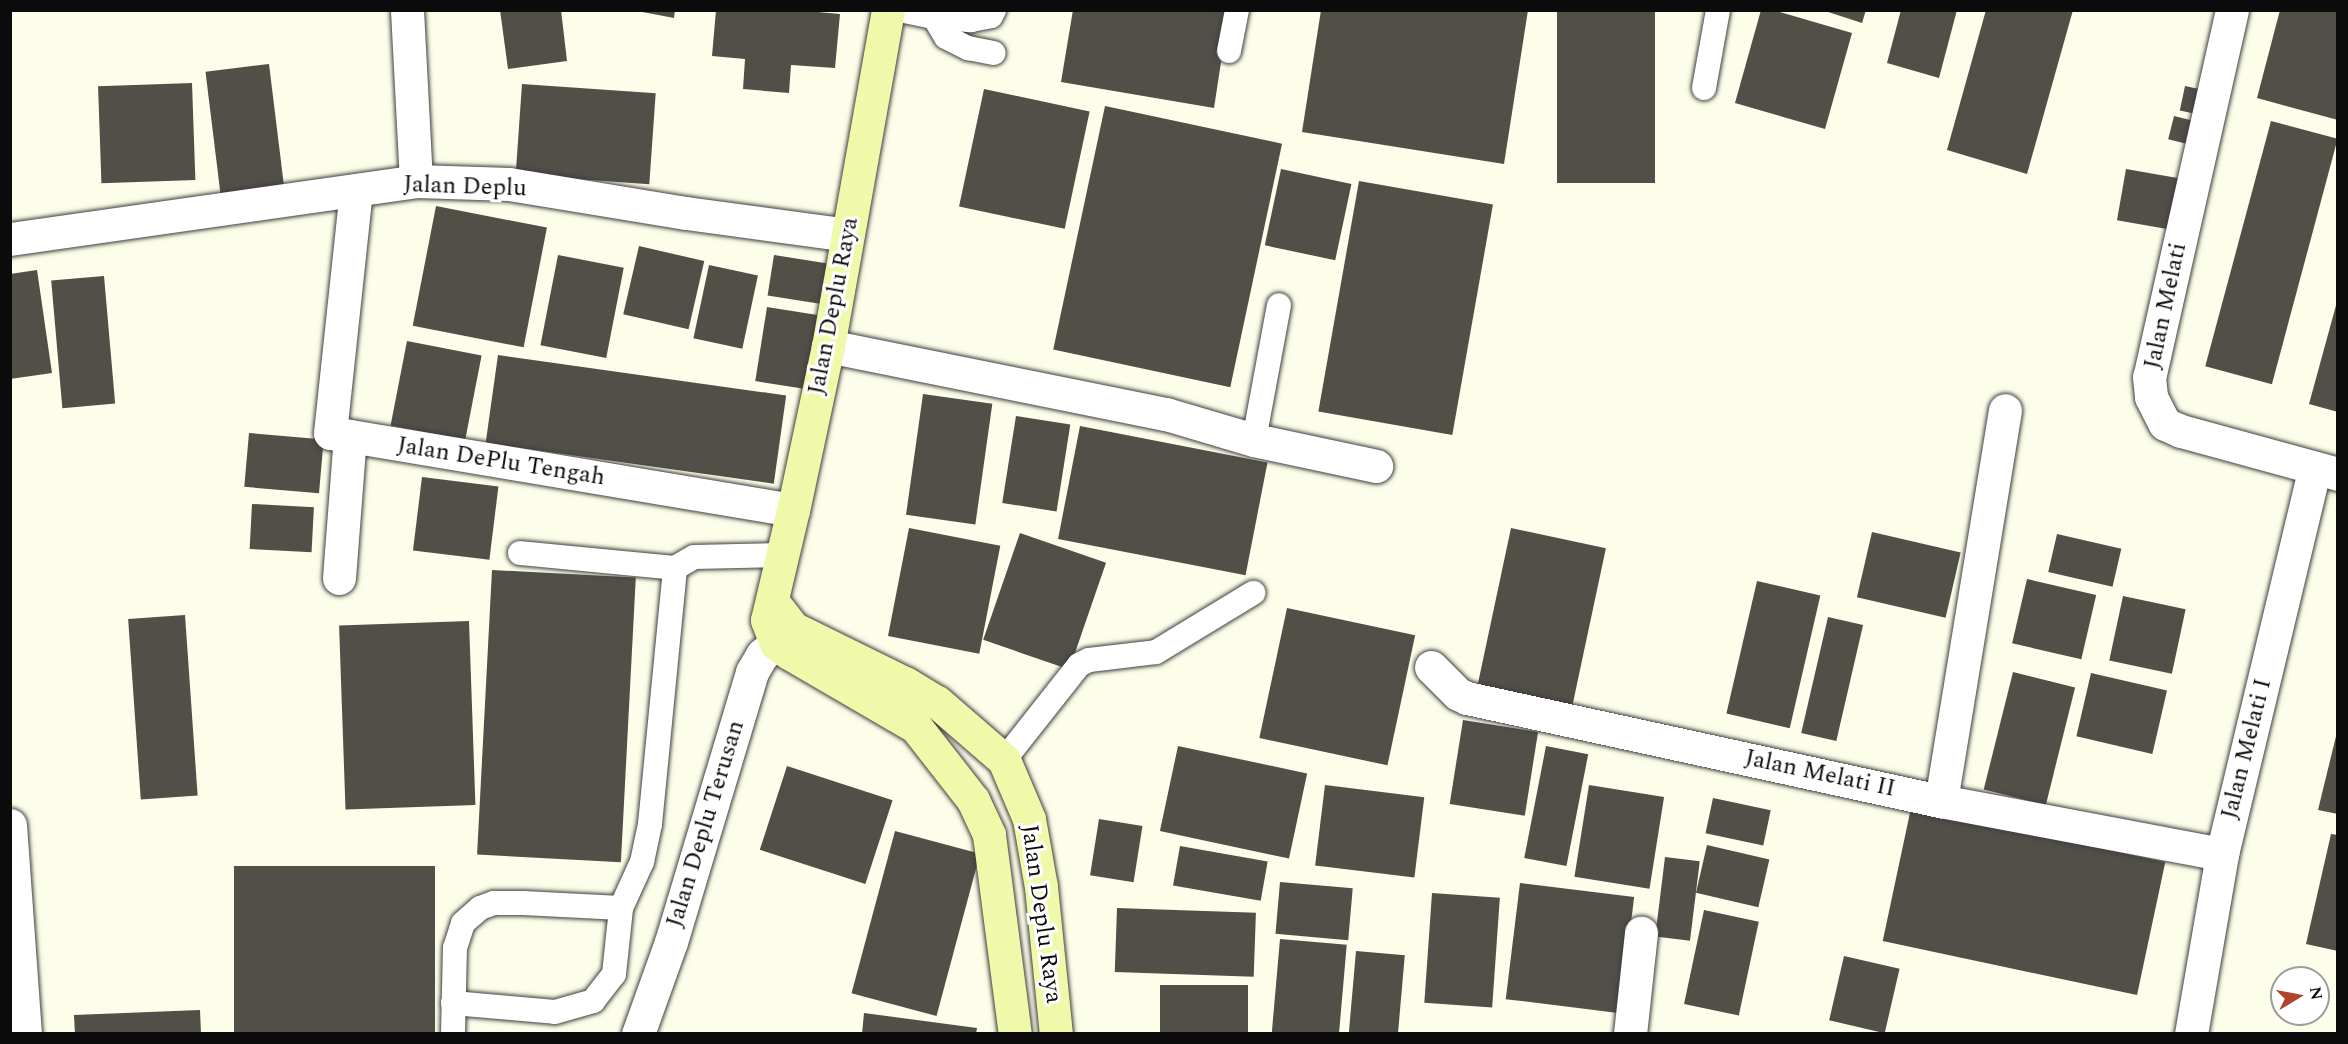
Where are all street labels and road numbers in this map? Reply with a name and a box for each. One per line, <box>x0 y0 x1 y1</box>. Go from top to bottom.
street label: Jalan Deplu <box>403 170 527 204</box>
street label: Jalan Deplu Raya <box>803 215 865 397</box>
street label: Jalan Melati <box>2139 240 2193 372</box>
street label: Jalan DePlu Tengah <box>395 431 607 493</box>
street label: Jalan Melati I <box>2216 676 2278 822</box>
street label: Jalan Deplu Terusan <box>661 717 751 931</box>
street label: Jalan Melati II <box>1742 744 1898 804</box>
street label: Jalan Deplu Raya <box>1014 823 1068 1005</box>

